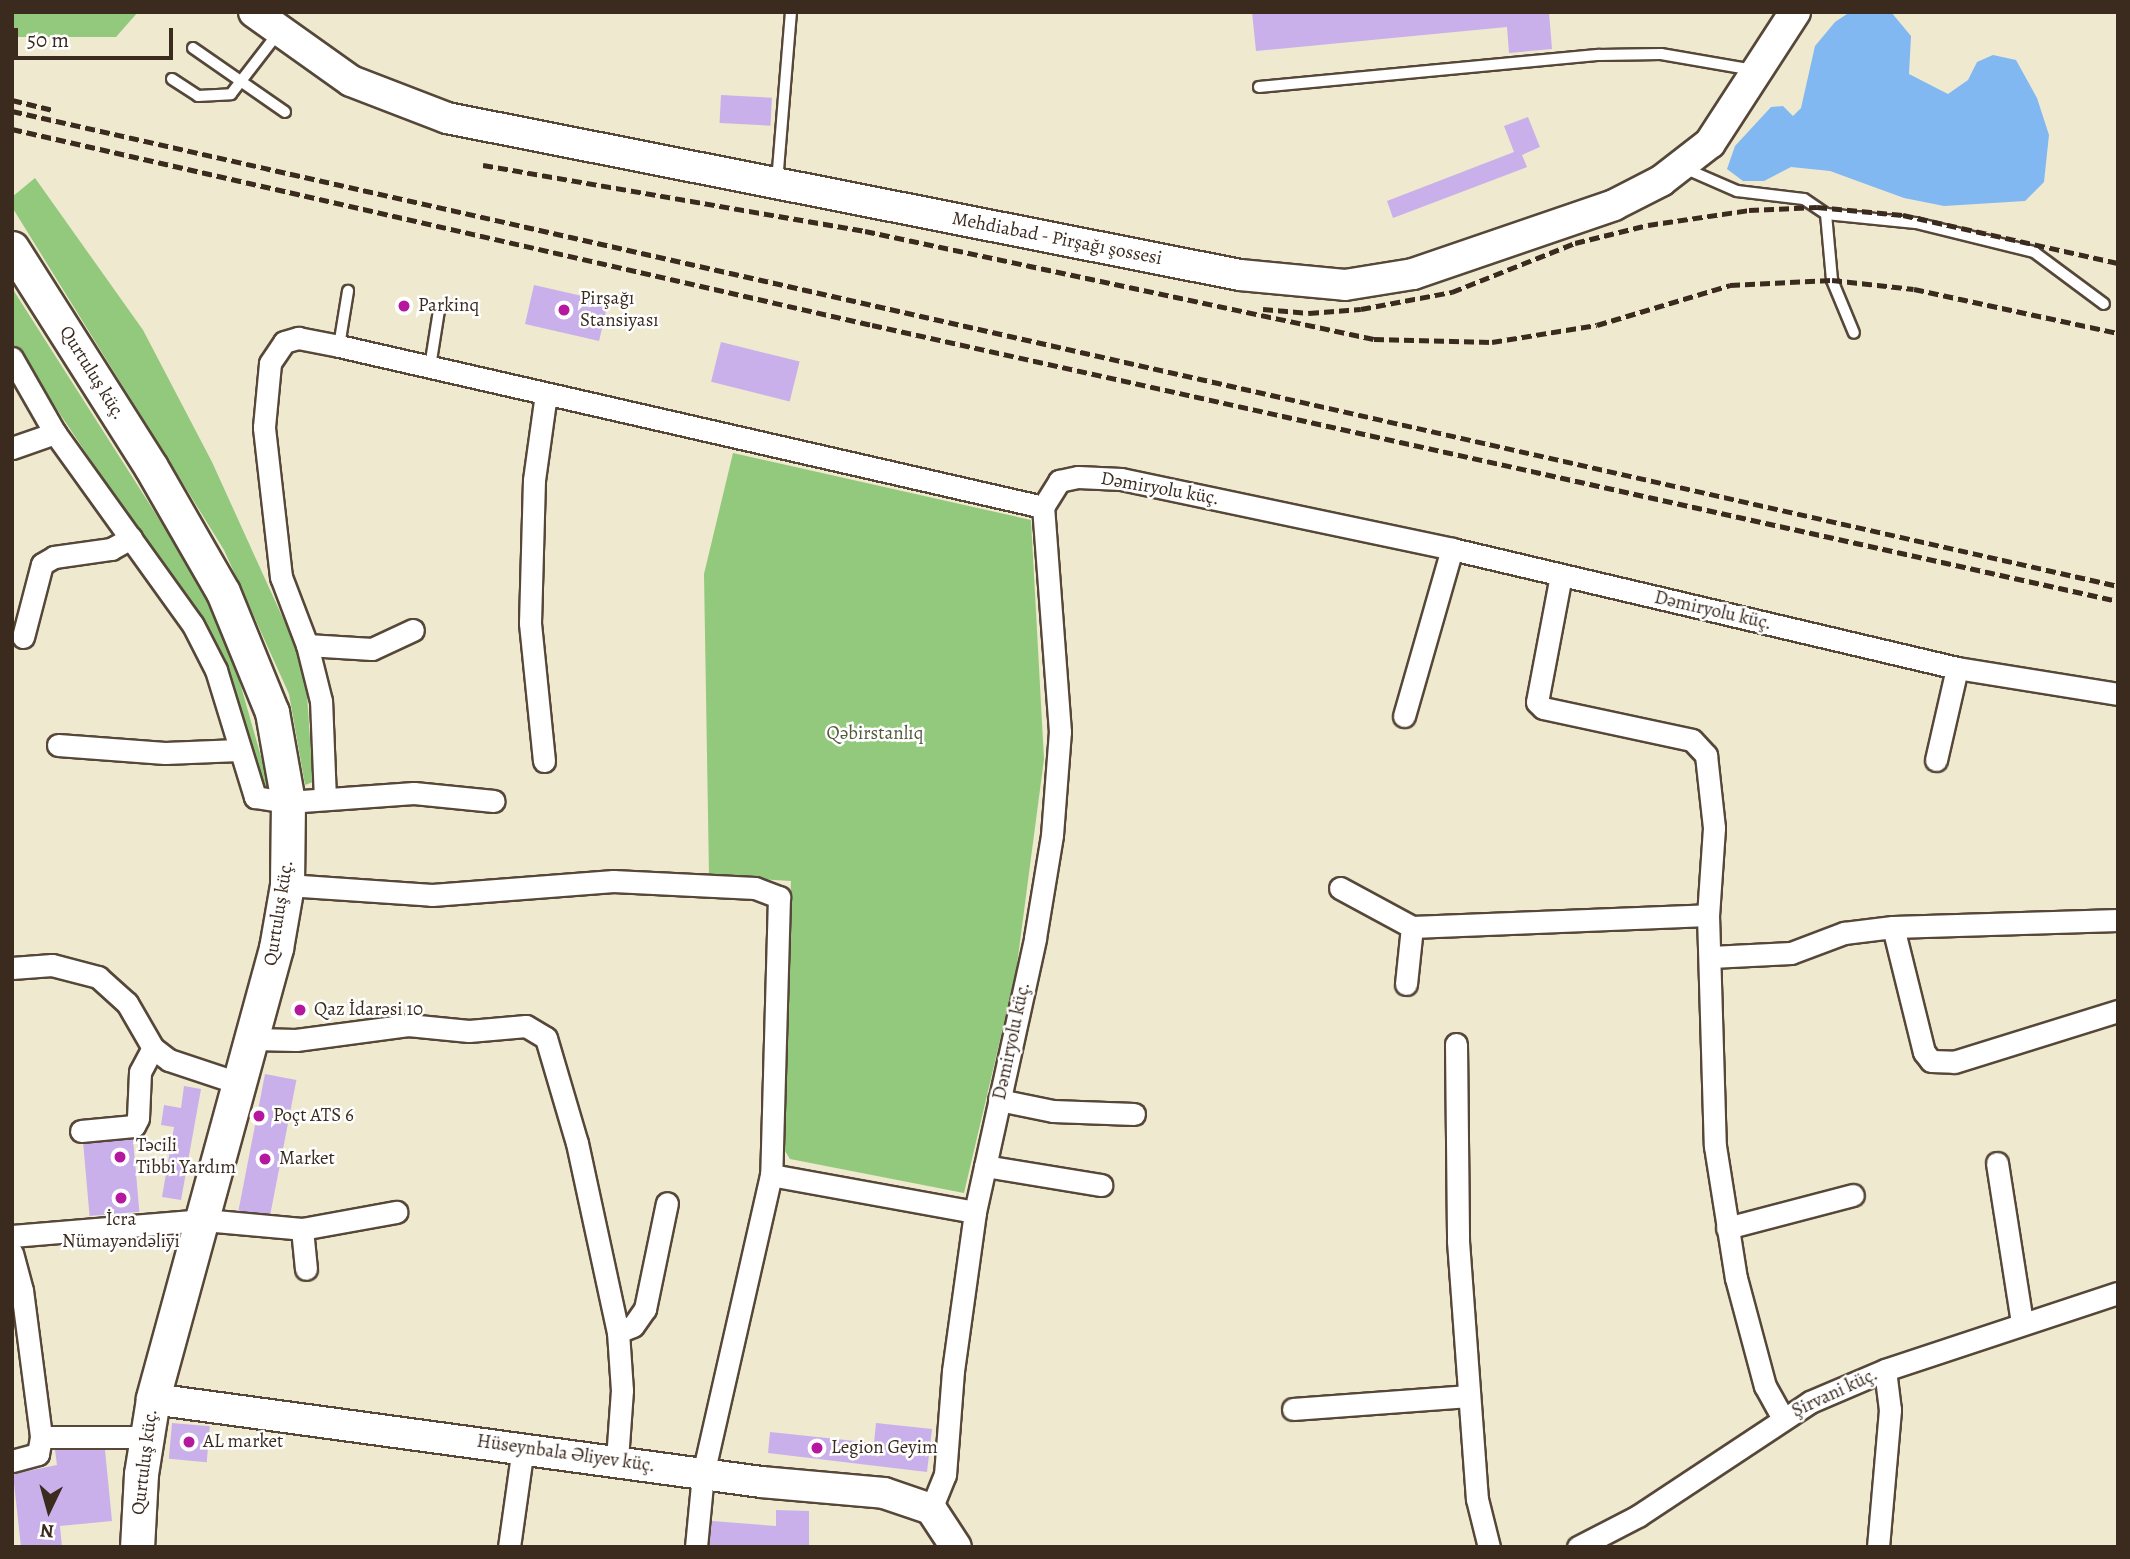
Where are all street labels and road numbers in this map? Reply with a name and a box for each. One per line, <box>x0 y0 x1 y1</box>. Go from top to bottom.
street label: Mehdiabad - Pirşağı şossesi <box>950 207 1164 271</box>
street label: Qurtuluş küç. <box>54 322 130 424</box>
street label: Dəmiryolu küç. <box>1099 467 1221 511</box>
street label: Dəmiryolu küç. <box>1652 586 1774 636</box>
street label: Qurtuluş küç. <box>259 859 299 967</box>
street label: Dəmiryolu küç. <box>988 980 1036 1102</box>
street label: Şirvani küç. <box>1788 1363 1882 1423</box>
street label: Qurtuluş küç. <box>127 1408 163 1516</box>
street label: Hüseynbala Əliyev küç. <box>475 1430 657 1478</box>

